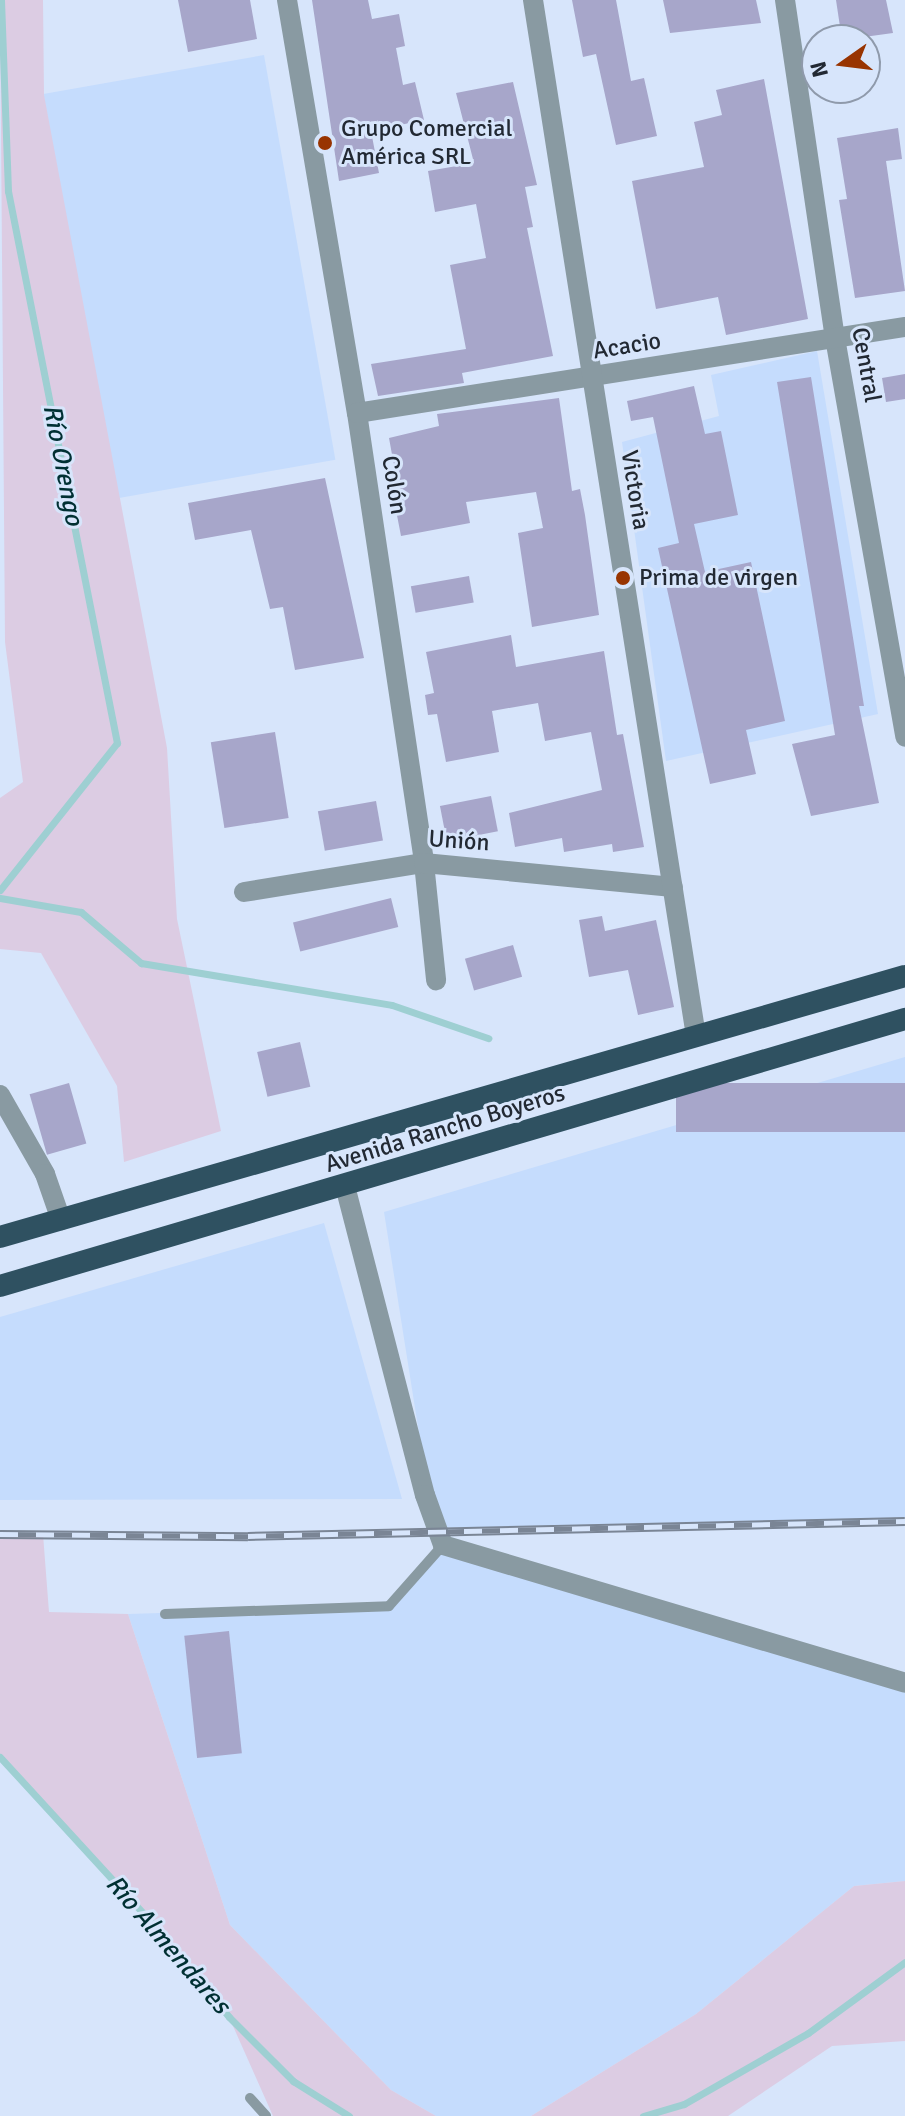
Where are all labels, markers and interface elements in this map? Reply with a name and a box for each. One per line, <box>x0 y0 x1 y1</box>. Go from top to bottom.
north arrow <box>801 24 881 104</box>
text: N <box>804 59 834 80</box>
place label: Grupo Comercial América SRL <box>341 115 512 171</box>
marker: Grupo Comercial América SRL <box>316 134 334 152</box>
street label: Central <box>845 325 887 405</box>
street label: Acacio <box>591 326 663 366</box>
water label: Río Orengo <box>35 402 89 528</box>
street label: Victoria <box>615 448 655 532</box>
street label: Colón <box>375 454 413 516</box>
place label: Prima de virgen <box>639 564 798 592</box>
marker: Prima de virgen <box>614 569 632 587</box>
street label: Unión <box>427 824 491 858</box>
street label: Avenida Rancho Boyeros <box>322 1079 568 1179</box>
water label: Río Almendares <box>98 1869 236 2021</box>

